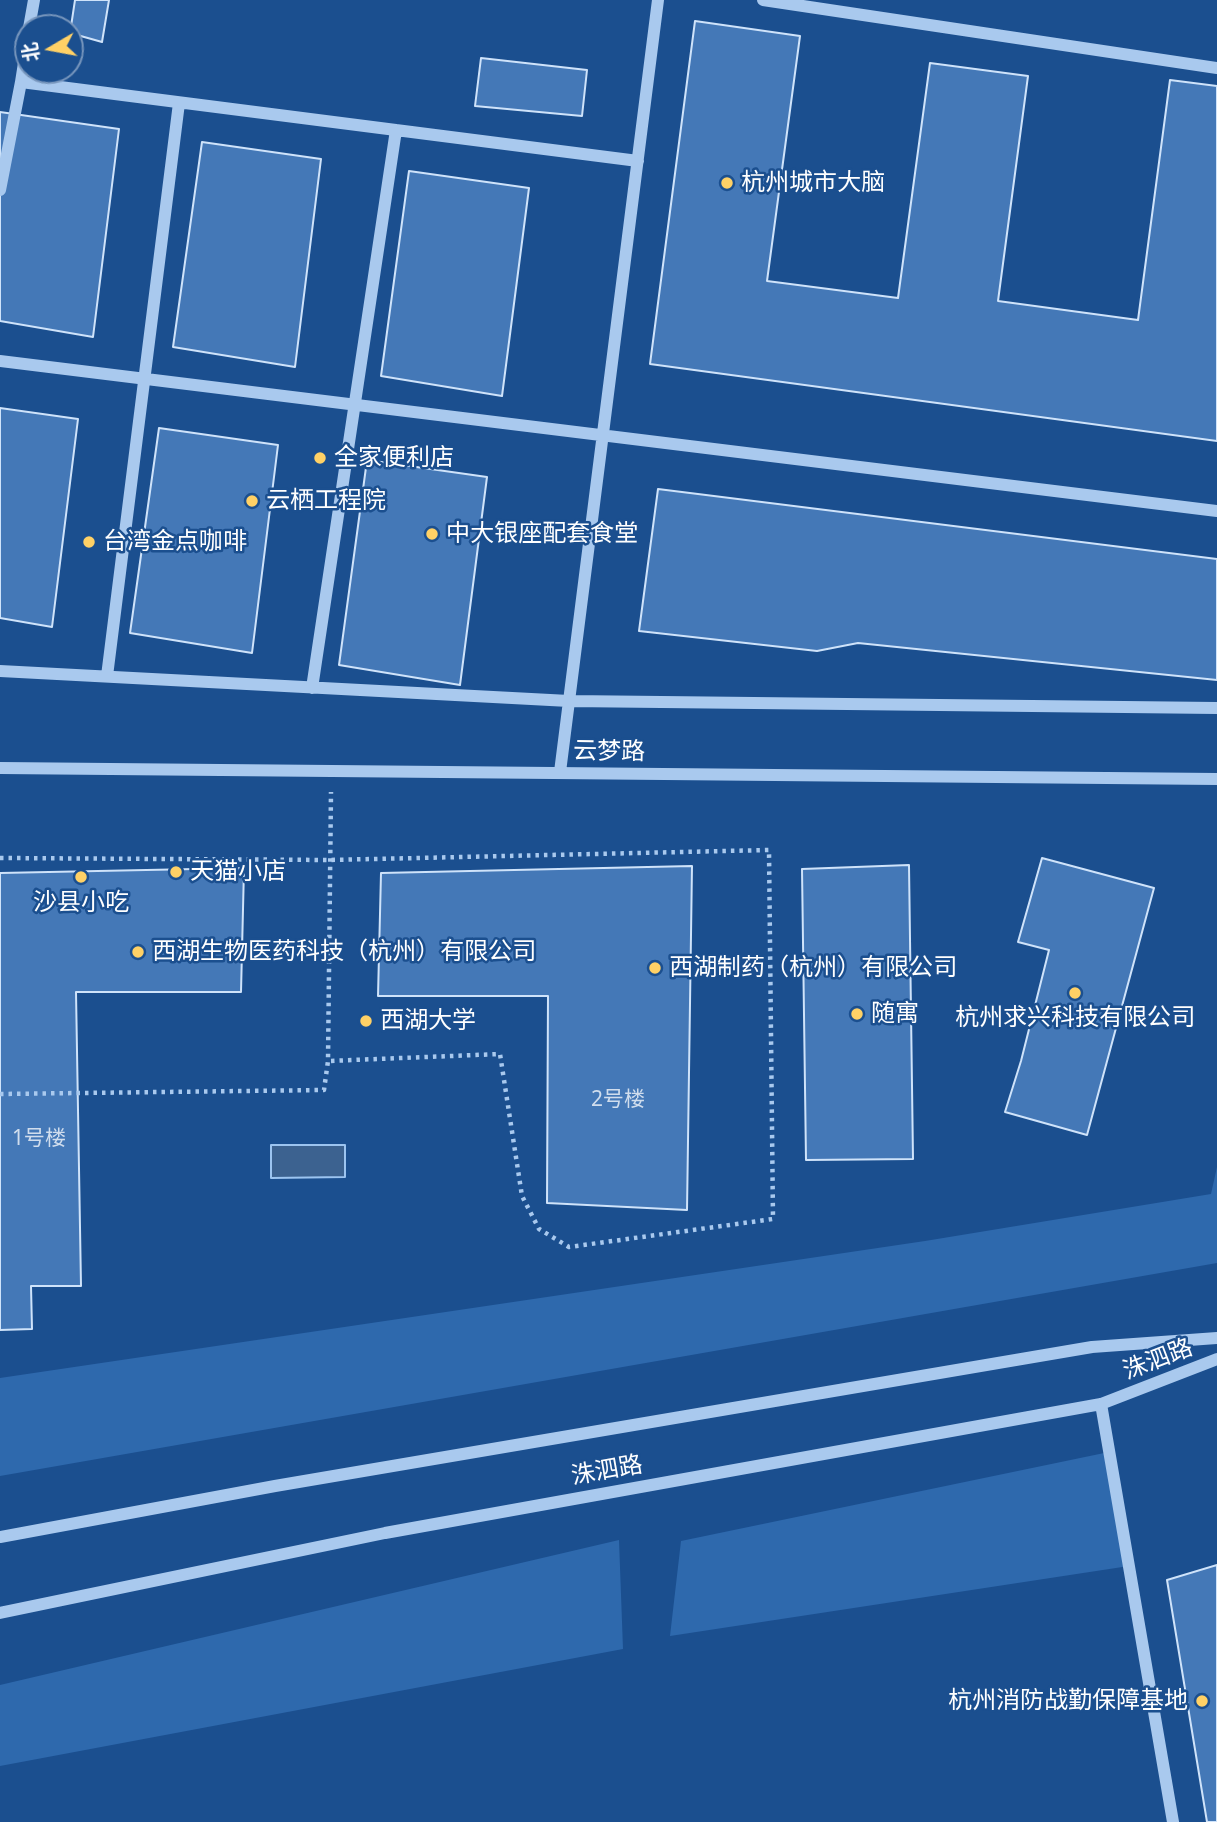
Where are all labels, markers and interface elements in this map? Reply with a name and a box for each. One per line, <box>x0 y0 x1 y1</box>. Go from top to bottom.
north arrow <box>14 14 84 84</box>
text: 北 <box>16 41 45 64</box>
place label: 杭州城市大脑 <box>741 169 885 197</box>
marker: 杭州城市大脑 <box>719 175 735 191</box>
place label: 全家便利店 <box>334 444 454 472</box>
marker: 全家便利店 <box>312 450 328 466</box>
place label: 云栖工程院 <box>266 487 386 515</box>
marker: 云栖工程院 <box>244 493 260 509</box>
place label: 中大银座配套食堂 <box>446 520 638 548</box>
marker: 中大银座配套食堂 <box>424 526 440 542</box>
place label: 台湾金点咖啡 <box>103 528 247 556</box>
marker: 台湾金点咖啡 <box>81 534 97 550</box>
street label: 云梦路 <box>573 737 645 767</box>
place label: 天猫小店 <box>190 858 286 886</box>
marker: 天猫小店 <box>168 864 184 880</box>
marker: 沙县小吃 <box>73 869 89 885</box>
place label: 沙县小吃 <box>33 889 129 917</box>
place label: 西湖生物医药科技（杭州）有限公司 <box>152 938 536 966</box>
marker: 西湖生物医药科技（杭州）有限公司 <box>130 944 146 960</box>
place label: 西湖制药（杭州）有限公司 <box>669 954 957 982</box>
marker: 西湖制药（杭州）有限公司 <box>647 960 663 976</box>
marker: 杭州求兴科技有限公司 <box>1067 985 1083 1001</box>
place label: 随寓 <box>871 1000 919 1028</box>
place label: 杭州求兴科技有限公司 <box>955 1004 1195 1032</box>
marker: 随寓 <box>849 1006 865 1022</box>
place label: 西湖大学 <box>380 1007 476 1035</box>
marker: 西湖大学 <box>358 1013 374 1029</box>
house number: 2号楼 <box>591 1087 645 1113</box>
house number: 1号楼 <box>12 1126 66 1152</box>
street label: 洙泗路 <box>1119 1334 1197 1386</box>
street label: 洙泗路 <box>569 1451 645 1491</box>
place label: 杭州消防战勤保障基地 <box>948 1687 1188 1715</box>
marker: 杭州消防战勤保障基地 <box>1194 1693 1210 1709</box>

